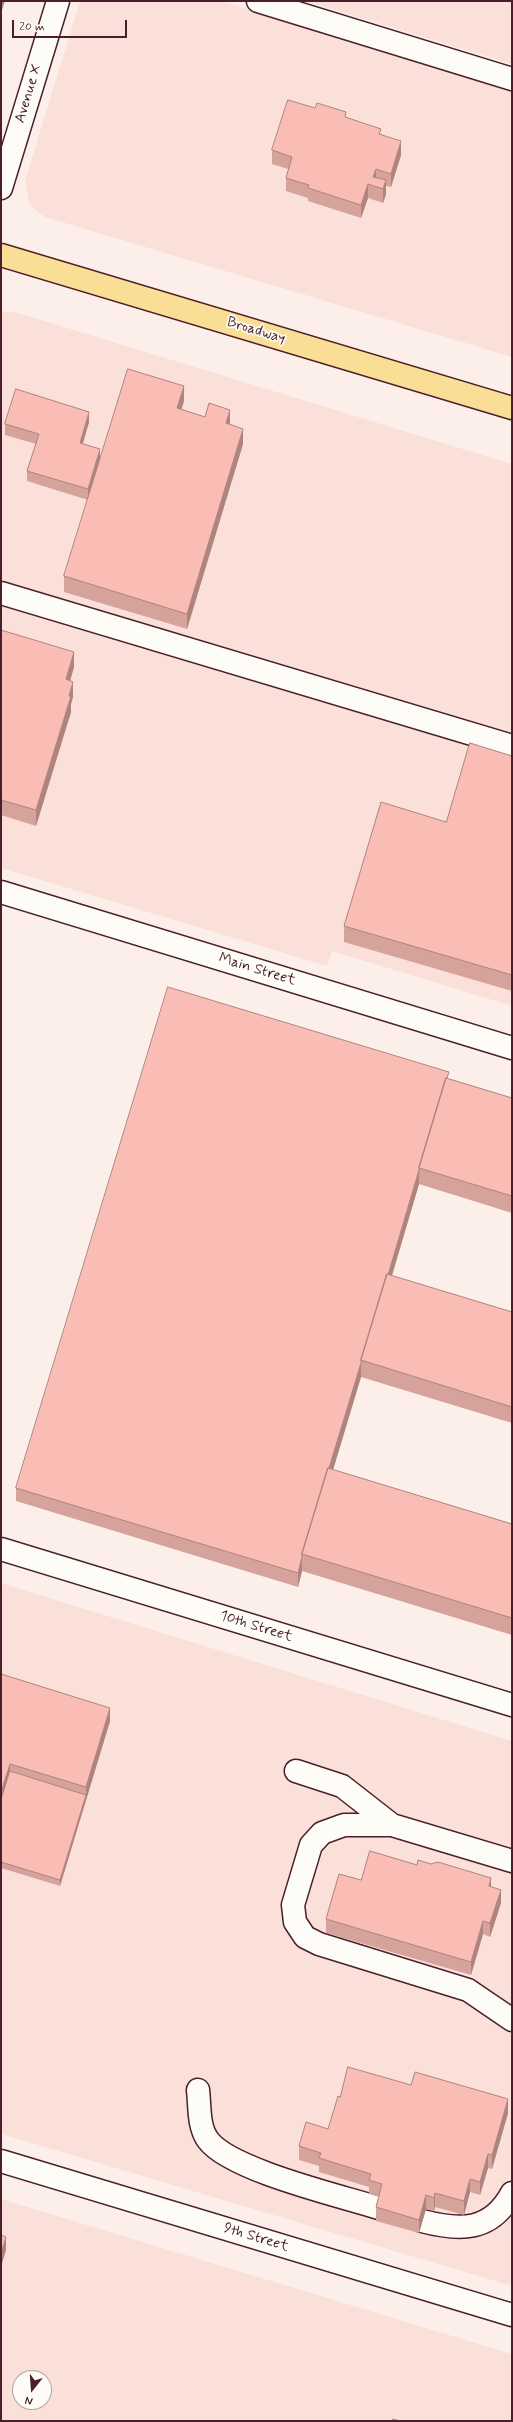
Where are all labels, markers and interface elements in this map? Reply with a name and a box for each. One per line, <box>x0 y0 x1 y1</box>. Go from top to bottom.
scale bar <box>14 12 129 38</box>
text: 20 m <box>19 19 45 35</box>
street label: Avenue X <box>12 62 46 126</box>
street label: Broadway <box>225 314 287 348</box>
street label: Main Street <box>216 950 298 990</box>
street label: 10th Street <box>218 1607 294 1647</box>
street label: 9th Street <box>221 2220 291 2256</box>
north arrow <box>12 2370 52 2410</box>
text: N <box>23 2393 34 2408</box>

